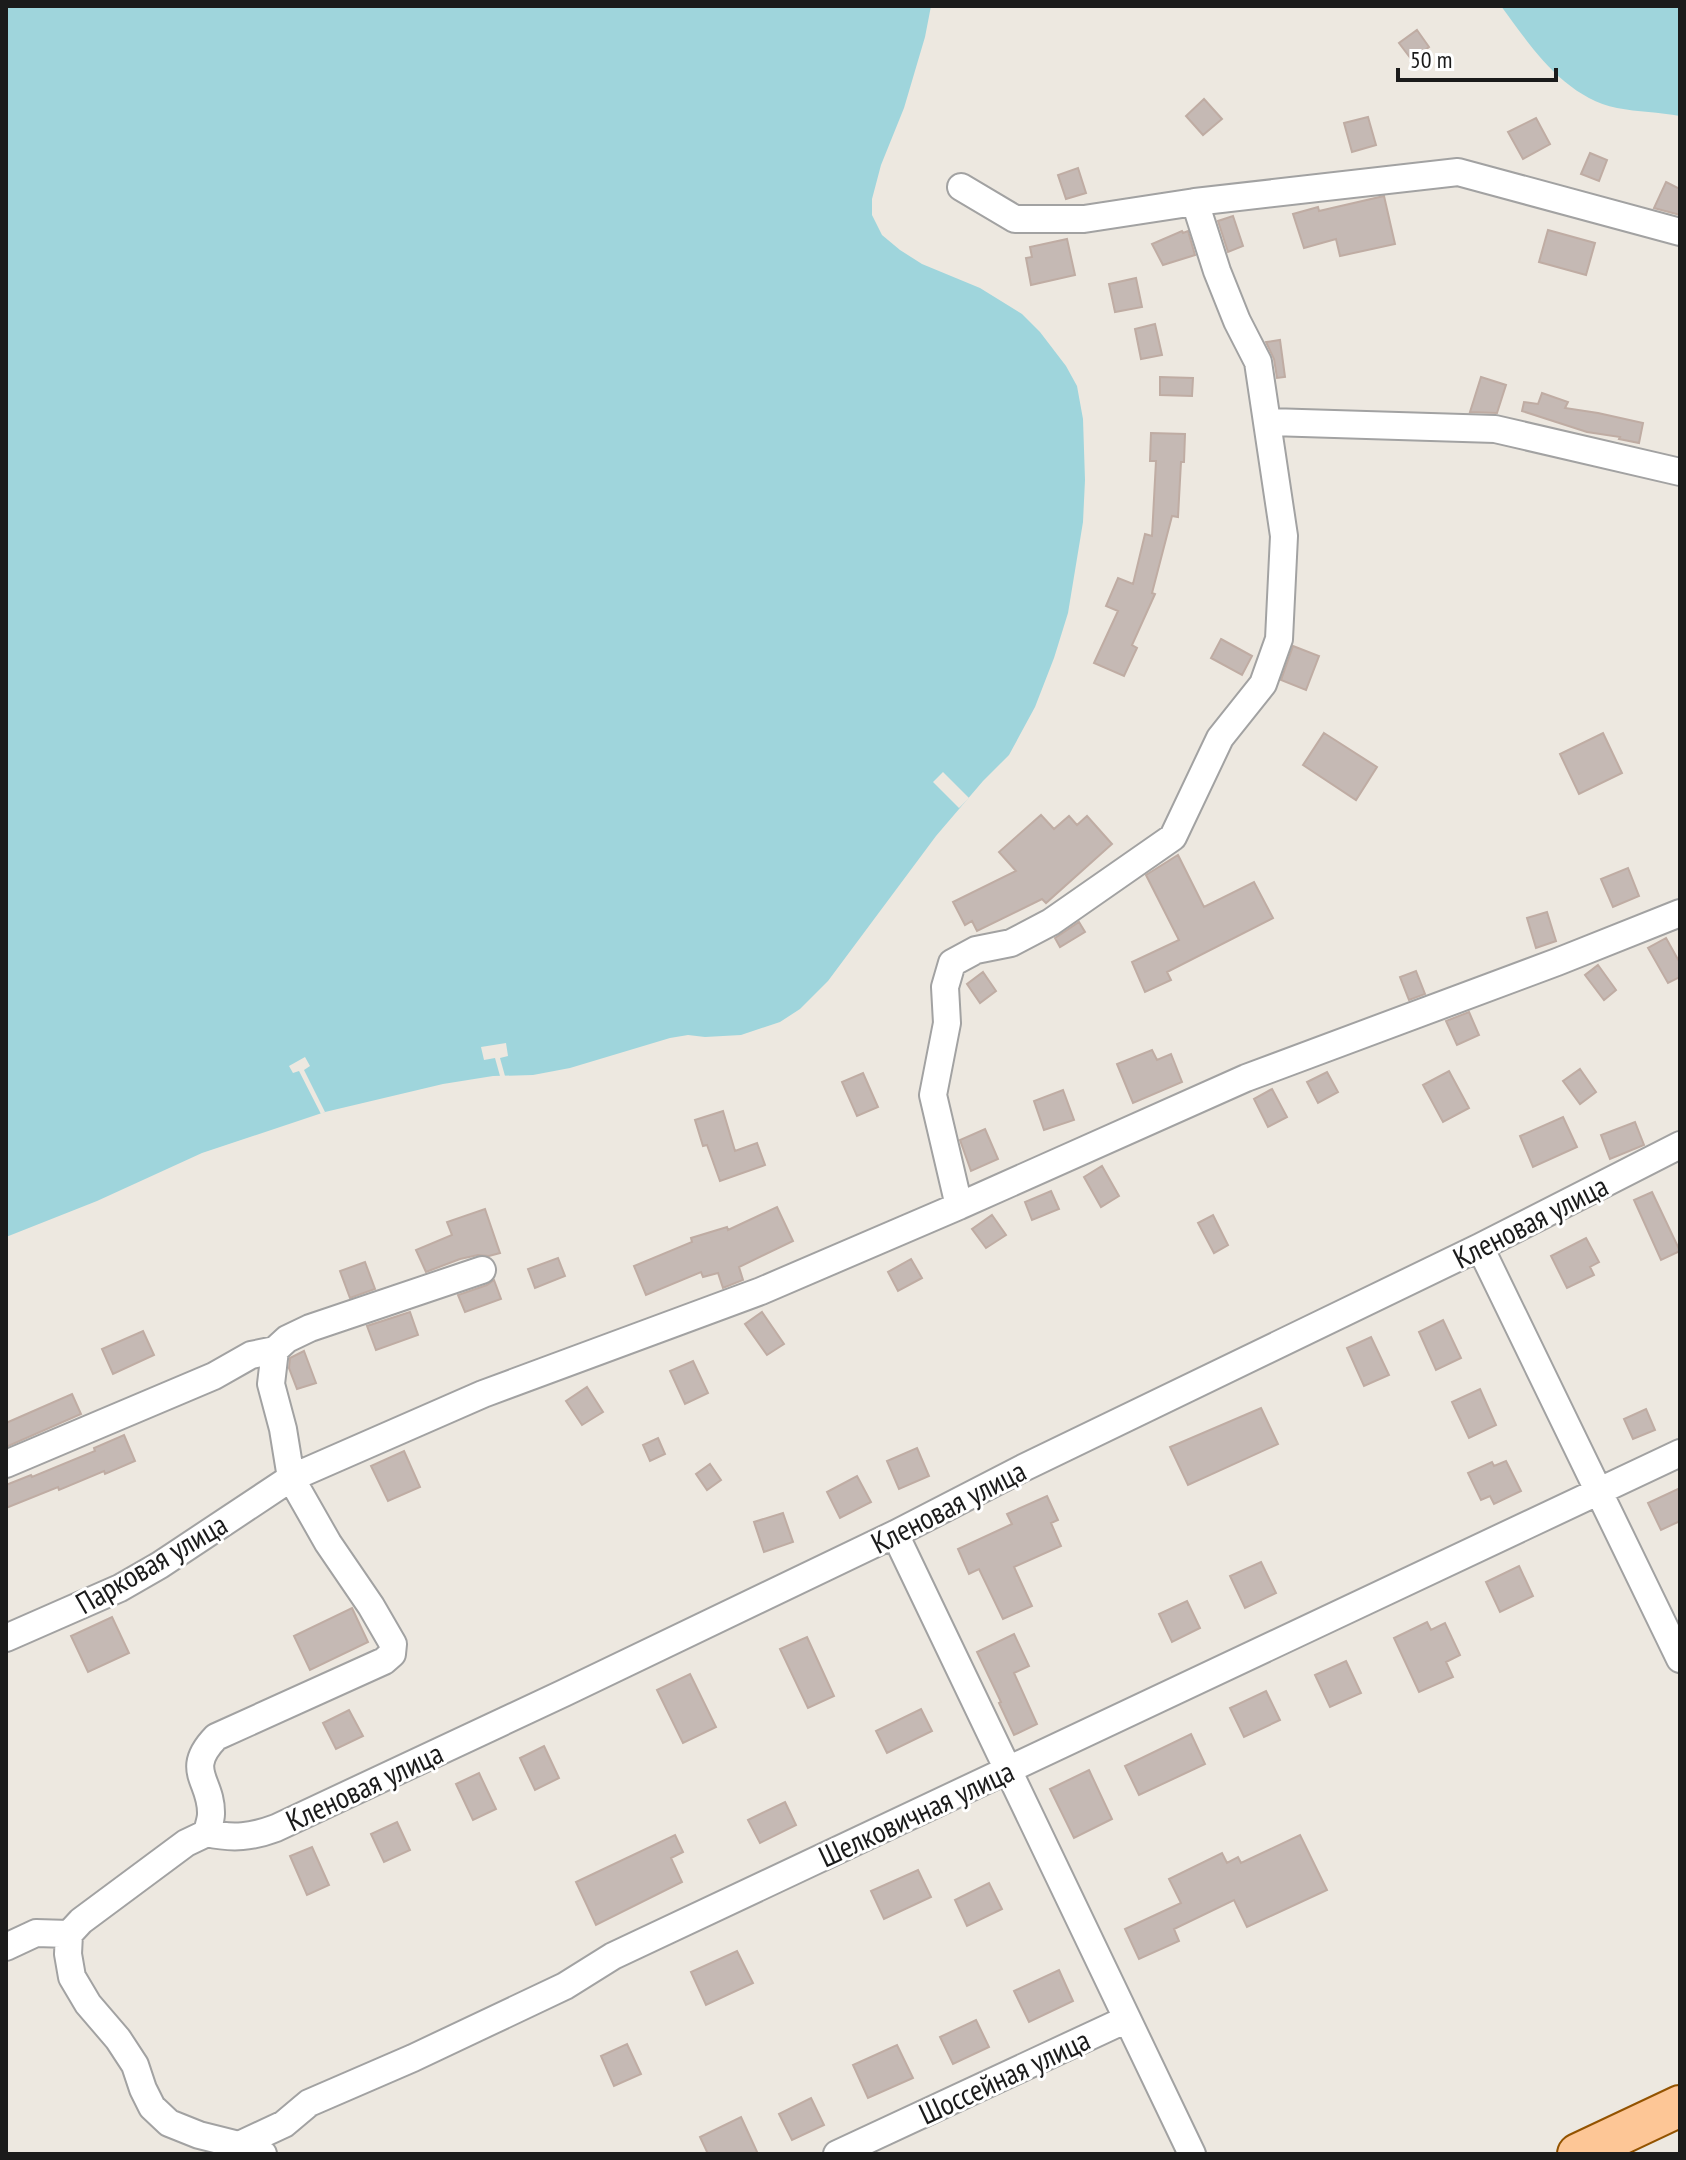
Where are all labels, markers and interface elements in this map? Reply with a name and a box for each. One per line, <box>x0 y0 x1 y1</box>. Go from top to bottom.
scale bar <box>1398 32 1556 82</box>
text: 50 m <box>1410 44 1452 75</box>
street label: Кленовая улица <box>1446 1165 1614 1277</box>
street label: Кленовая улица <box>864 1450 1032 1562</box>
street label: Парковая улица <box>68 1504 234 1622</box>
street label: Кленовая улица <box>279 1733 449 1839</box>
street label: Шелковичная улица <box>812 1751 1020 1875</box>
street label: Шоссейная улица <box>912 2019 1096 2133</box>

